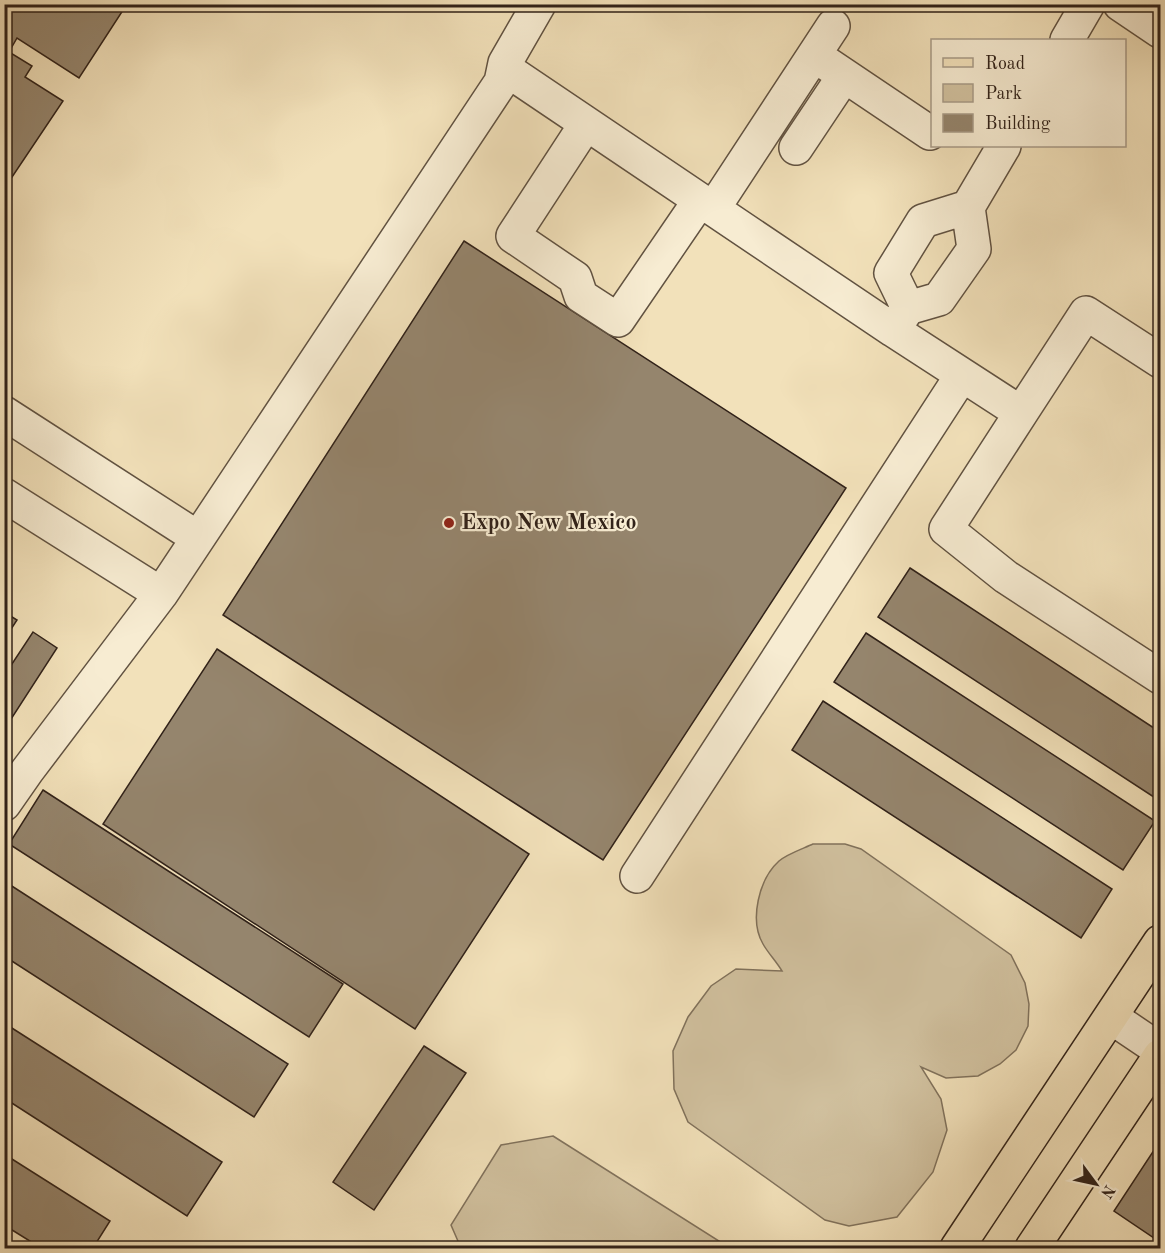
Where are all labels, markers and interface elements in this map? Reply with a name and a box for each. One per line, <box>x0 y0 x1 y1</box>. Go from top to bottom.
legend <box>931 39 1126 147</box>
text: Road <box>985 55 1025 73</box>
text: Park <box>985 85 1022 103</box>
text: Building <box>985 115 1051 133</box>
place label: Expo New Mexico <box>461 512 637 534</box>
marker: Expo New Mexico <box>442 516 456 530</box>
north arrow <box>1066 1154 1126 1214</box>
text: N <box>1096 1182 1117 1201</box>

